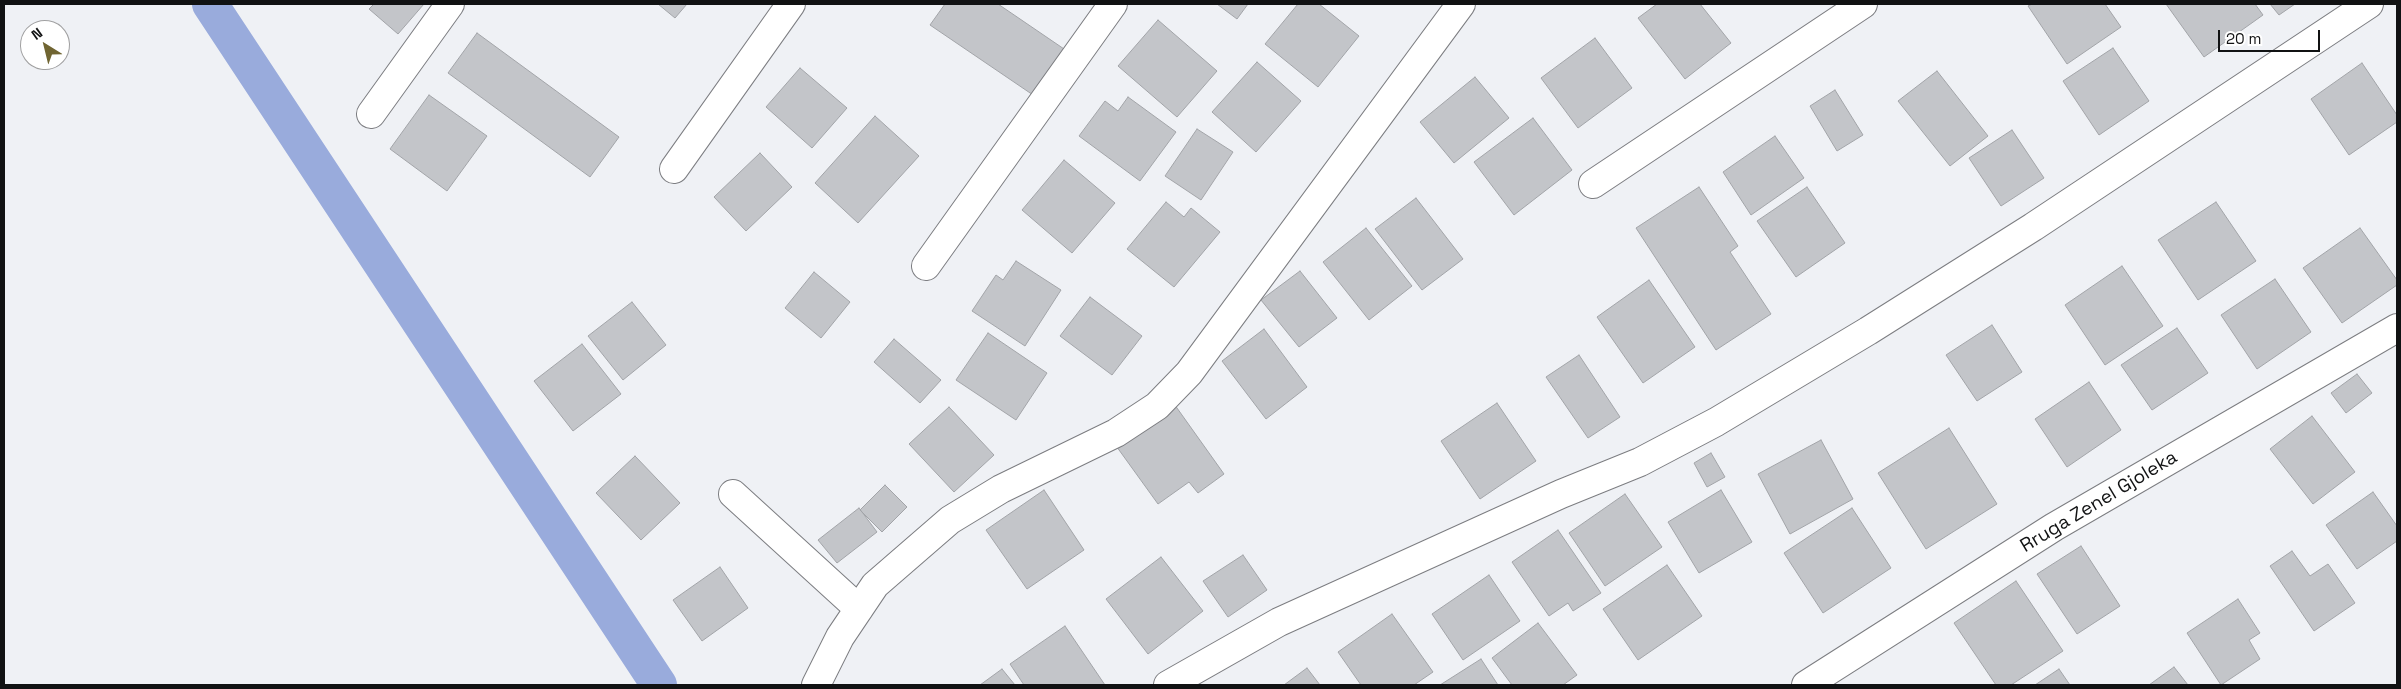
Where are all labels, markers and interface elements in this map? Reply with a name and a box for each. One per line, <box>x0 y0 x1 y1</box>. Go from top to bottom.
north arrow <box>20 20 70 70</box>
scale bar <box>2221 20 2324 52</box>
text: N <box>28 24 46 44</box>
text: 20 m <box>2226 29 2261 48</box>
street label: Rruga Zenel Gjoleka <box>2016 446 2182 558</box>

